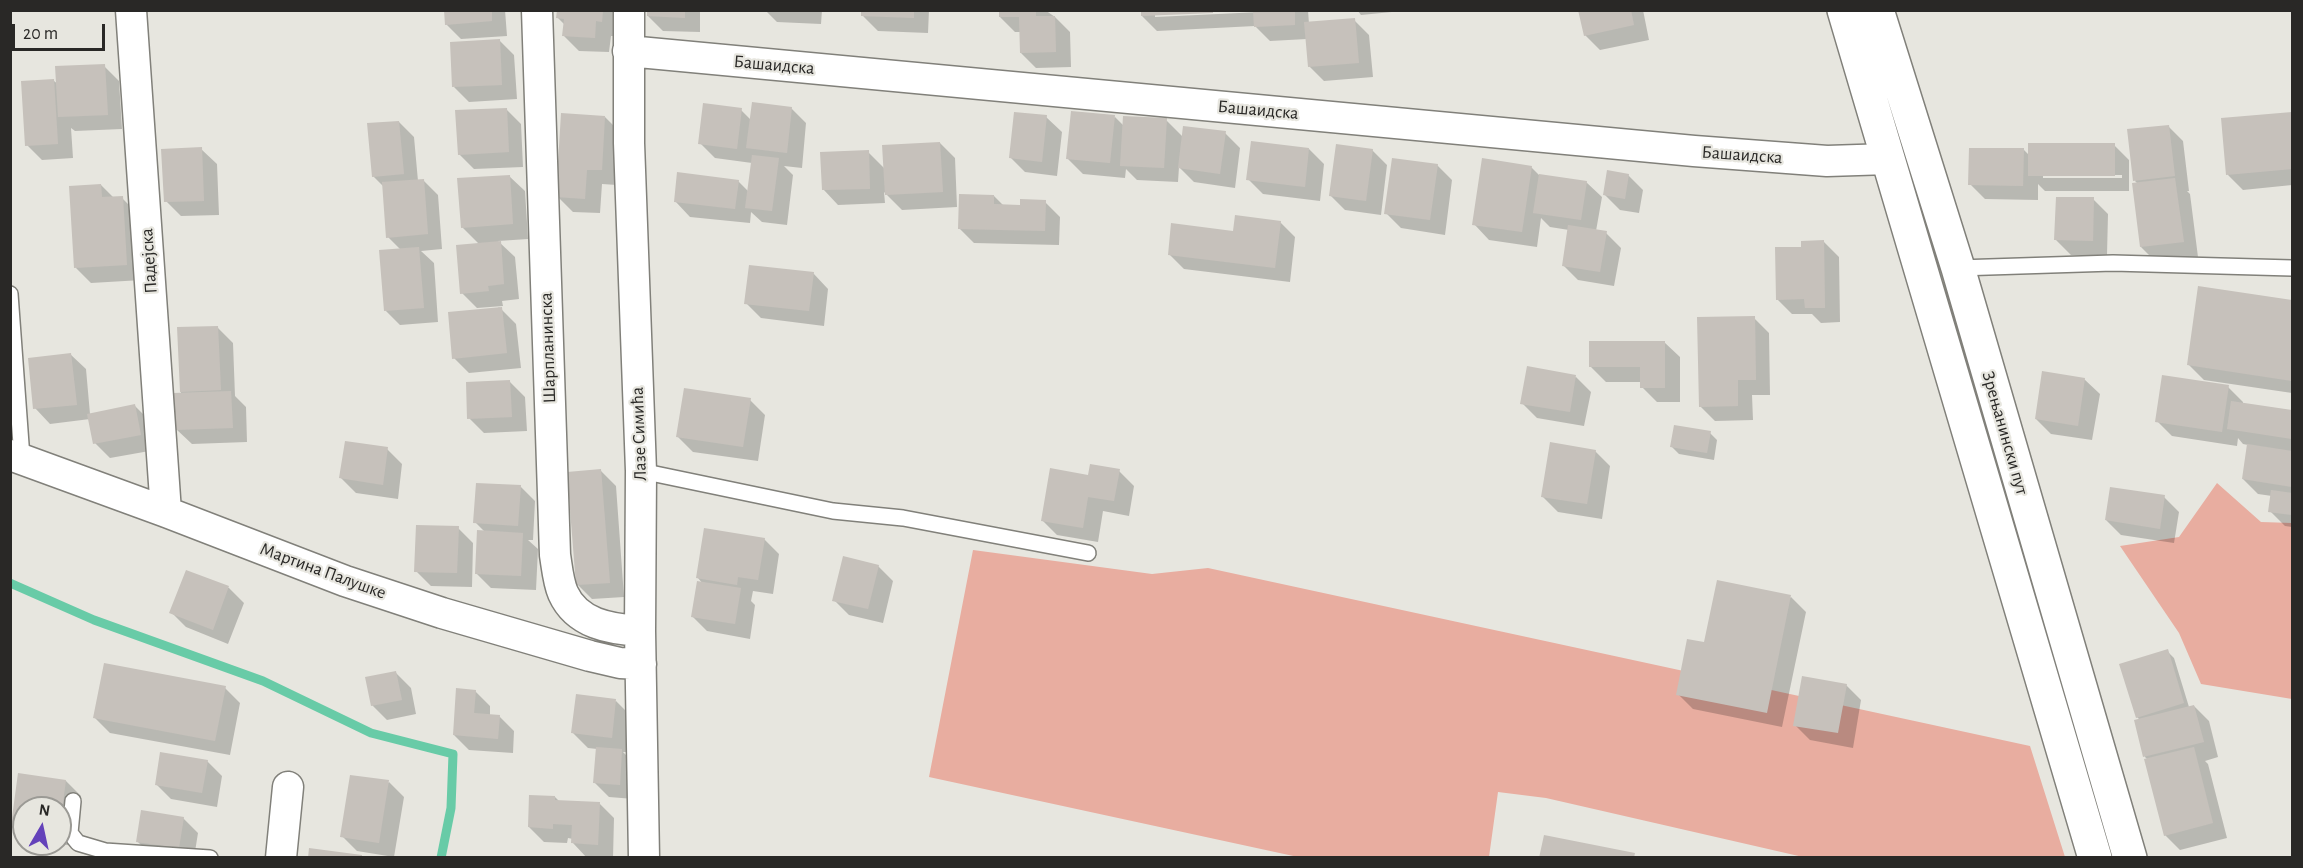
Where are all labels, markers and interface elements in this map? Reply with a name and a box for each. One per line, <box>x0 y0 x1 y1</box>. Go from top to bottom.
scale bar <box>15 12 108 50</box>
text: 20 m <box>23 25 58 43</box>
street label: Башаидска <box>733 51 815 79</box>
street label: Башаидска <box>1217 96 1299 124</box>
street label: Башаидска <box>1701 141 1783 169</box>
street label: Падејска <box>136 228 162 294</box>
street label: Шарпланинска <box>535 292 561 404</box>
street label: Зрењанински пут <box>1977 369 2033 497</box>
street label: Лазе Симића <box>627 387 651 481</box>
street label: Мартина Палушке <box>257 538 389 604</box>
north arrow <box>12 796 72 856</box>
text: N <box>38 801 51 819</box>

